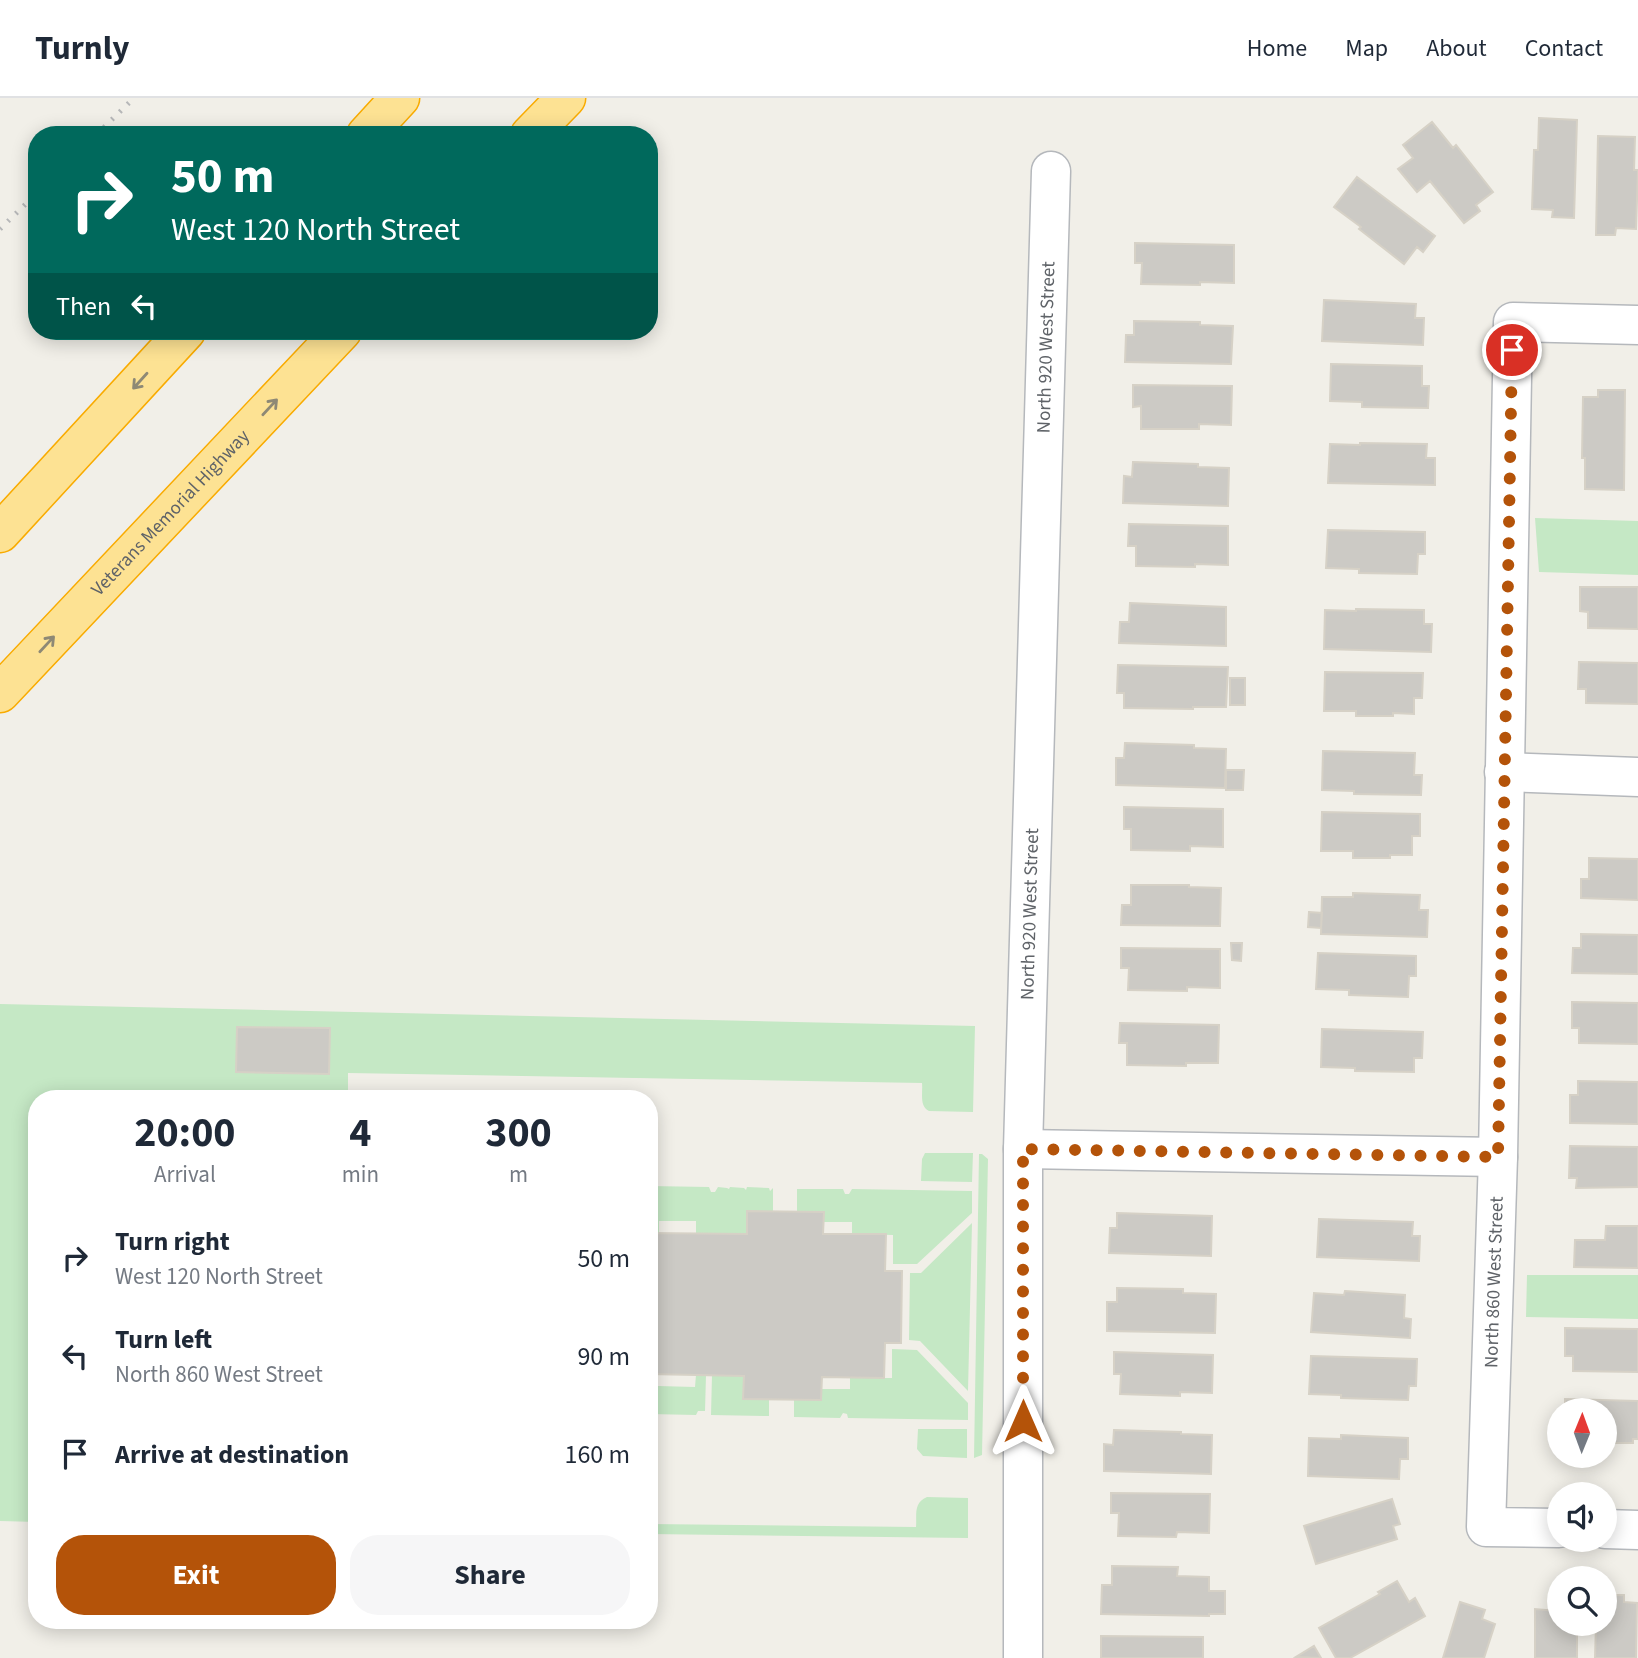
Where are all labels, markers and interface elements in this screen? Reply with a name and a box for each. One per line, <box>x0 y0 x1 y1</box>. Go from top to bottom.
text: Turnly <box>35 25 129 72</box>
text: Home <box>1247 31 1307 66</box>
text: Map <box>1345 31 1388 66</box>
text: About <box>1426 31 1487 66</box>
text: Contact <box>1525 31 1603 66</box>
text: 50 m <box>171 142 275 212</box>
icon: right <box>56 154 147 245</box>
text: West 120 North Street <box>171 207 460 253</box>
street label: North 920 West Street <box>1030 260 1062 434</box>
icon: left <box>125 287 163 325</box>
text: Then <box>56 288 111 325</box>
pin <box>1482 320 1542 380</box>
icon: arrive <box>1493 331 1531 369</box>
one-way arrow <box>132 372 148 390</box>
one-way arrow <box>262 399 279 416</box>
street label: Veterans Memorial Highway <box>85 423 256 602</box>
one-way arrow <box>38 635 55 652</box>
street label: North 920 West Street <box>1014 827 1046 1000</box>
text: 20:00 <box>134 1103 236 1163</box>
text: 4 <box>349 1103 371 1163</box>
text: 300 <box>485 1103 552 1163</box>
text: Arrival <box>154 1158 216 1191</box>
text: min <box>342 1158 379 1191</box>
text: m <box>509 1158 528 1191</box>
street label: North 860 West Street <box>1478 1195 1510 1368</box>
text: Turn right <box>115 1223 230 1260</box>
icon: right <box>56 1239 94 1277</box>
text: 50 m <box>577 1240 630 1277</box>
text: West 120 North Street <box>115 1260 323 1293</box>
text: Turn left <box>115 1321 212 1358</box>
icon: left <box>56 1337 94 1375</box>
text: 90 m <box>577 1338 630 1375</box>
text: North 860 West Street <box>115 1358 323 1391</box>
position arrow <box>986 1384 1060 1458</box>
north arrow <box>1547 1398 1617 1468</box>
map controls <box>1547 1398 1617 1636</box>
icon: arrive <box>56 1435 94 1473</box>
text: Arrive at destination <box>115 1436 349 1473</box>
text: 160 m <box>564 1436 630 1473</box>
button: sound <box>1547 1482 1617 1552</box>
button: Exit <box>56 1535 336 1615</box>
button: Share <box>350 1535 630 1615</box>
button: search <box>1547 1566 1617 1636</box>

